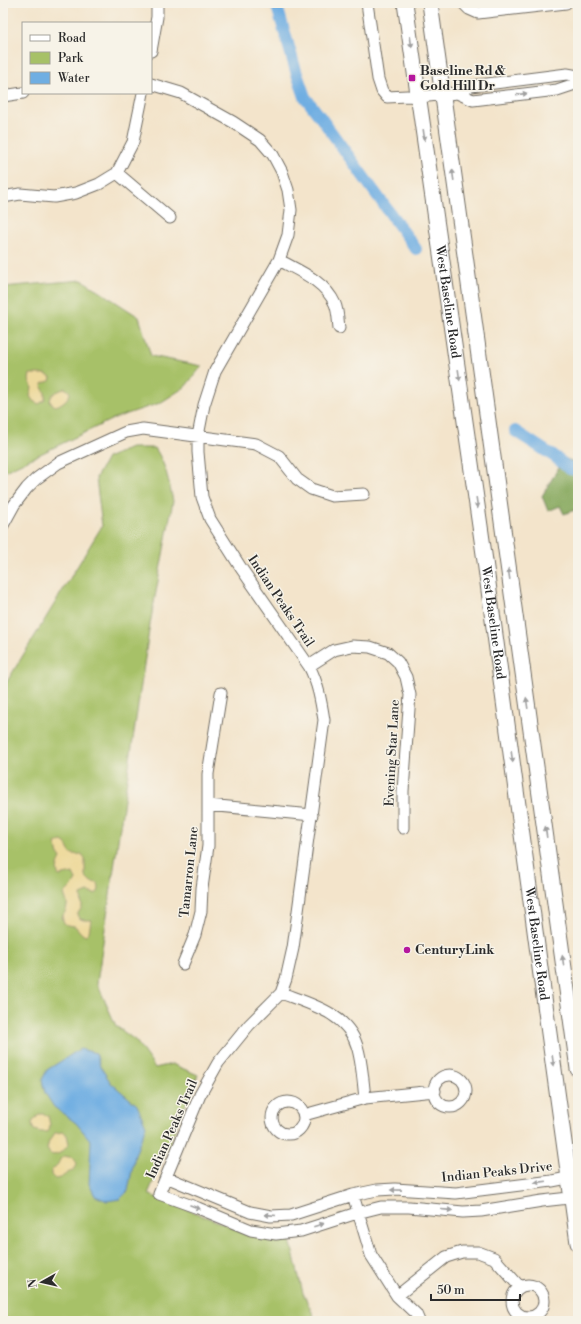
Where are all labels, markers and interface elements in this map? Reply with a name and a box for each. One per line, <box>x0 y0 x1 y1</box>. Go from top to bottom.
legend <box>22 22 152 94</box>
text: Road <box>58 31 86 46</box>
one-way arrow <box>408 36 414 48</box>
text: Park <box>58 51 84 66</box>
place label: Baseline Rd & Gold Hill Dr <box>420 63 506 94</box>
text: Water <box>57 71 90 86</box>
marker: Baseline Rd & Gold Hill Dr <box>407 73 417 83</box>
one-way arrow <box>516 91 528 97</box>
one-way arrow <box>421 129 427 141</box>
one-way arrow <box>450 169 456 181</box>
street label: West Baseline Road <box>432 243 464 360</box>
one-way arrow <box>456 369 462 381</box>
one-way arrow <box>474 497 480 510</box>
street label: Indian Peaks Trail <box>244 552 318 650</box>
street label: West Baseline Road <box>478 564 509 681</box>
one-way arrow <box>506 568 512 580</box>
one-way arrow <box>524 697 530 709</box>
street label: Evening Star Lane <box>381 699 403 807</box>
one-way arrow <box>508 751 515 763</box>
street label: Tamarron Lane <box>176 825 202 918</box>
one-way arrow <box>543 826 549 838</box>
street label: West Baseline Road <box>521 885 552 1002</box>
place label: CenturyLink <box>415 942 495 958</box>
marker: CenturyLink <box>402 945 412 955</box>
one-way arrow <box>560 955 566 967</box>
one-way arrow <box>550 1055 556 1067</box>
street label: Indian Peaks Trail <box>143 1077 201 1181</box>
street label: Indian Peaks Drive <box>441 1158 554 1186</box>
one-way arrow <box>534 1179 546 1185</box>
one-way arrow <box>389 1187 402 1193</box>
one-way arrow <box>190 1205 202 1211</box>
one-way arrow <box>441 1207 453 1214</box>
one-way arrow <box>264 1211 276 1218</box>
one-way arrow <box>314 1222 326 1228</box>
north arrow <box>22 1262 62 1302</box>
scale bar <box>431 1276 520 1302</box>
text: N <box>26 1278 41 1289</box>
text: 50 m <box>437 1283 465 1298</box>

